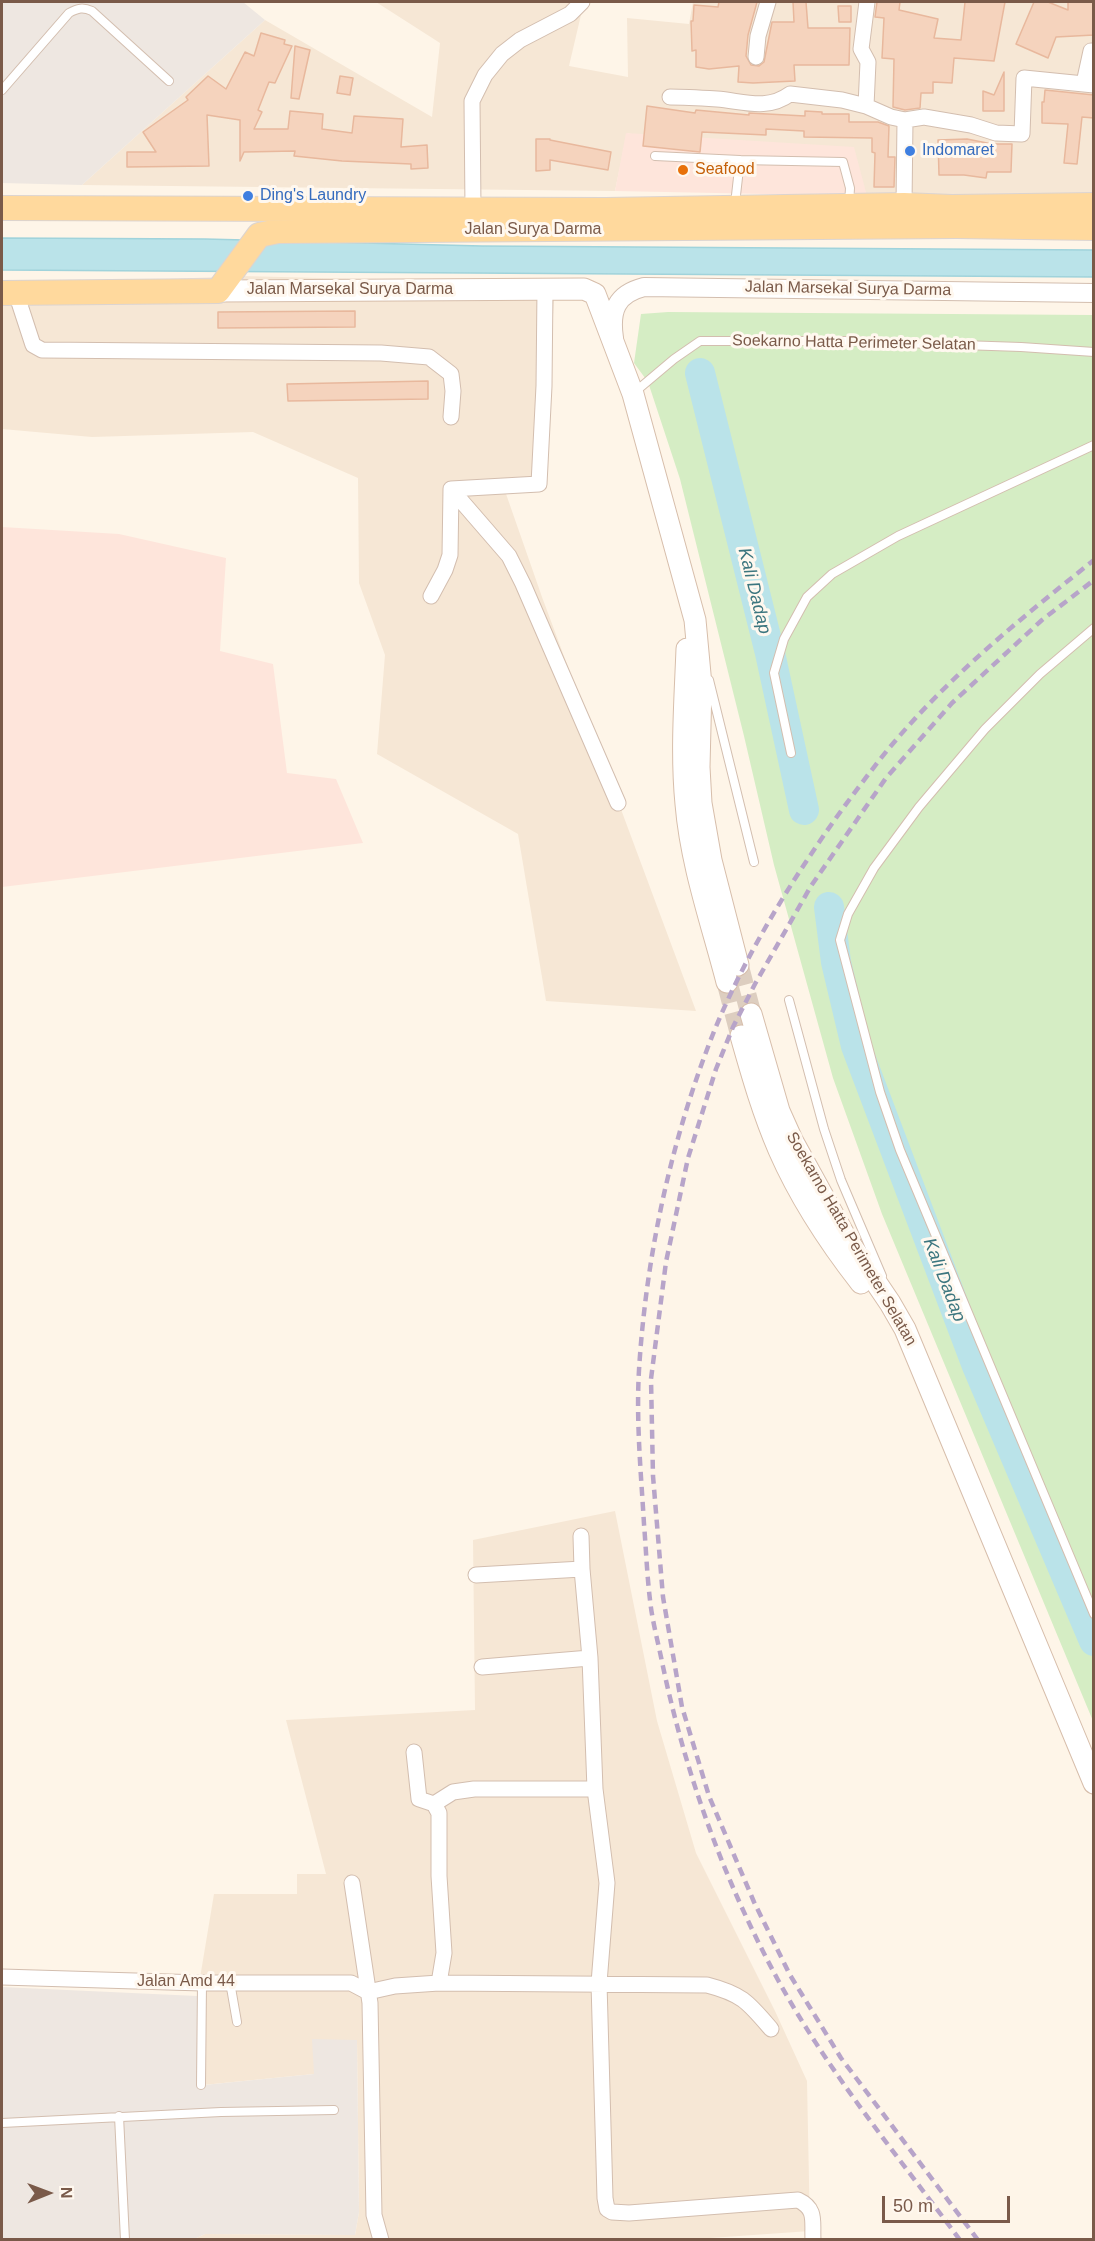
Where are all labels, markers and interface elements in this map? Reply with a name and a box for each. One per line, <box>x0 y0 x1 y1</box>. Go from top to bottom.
place label: Indomaret <box>922 141 994 161</box>
marker: Indomaret <box>903 144 917 158</box>
place label: Seafood <box>695 160 755 180</box>
marker: Seafood <box>676 163 690 177</box>
place label: Ding's Laundry <box>260 186 366 206</box>
marker: Ding's Laundry <box>241 189 255 203</box>
street label: Jalan Surya Darma <box>465 220 601 240</box>
street label: Jalan Marsekal Surya Darma <box>745 278 951 300</box>
street label: Jalan Marsekal Surya Darma <box>247 280 453 300</box>
street label: Soekarno Hatta Perimeter Selatan <box>732 331 976 355</box>
water label: Kali Dadap <box>733 546 775 636</box>
street label: Soekarno Hatta Perimeter Selatan <box>782 1129 920 1349</box>
water label: Kali Dadap <box>918 1235 970 1325</box>
street label: Jalan Amd 44 <box>137 1972 235 1992</box>
north arrow <box>18 2163 78 2223</box>
scale bar <box>885 2184 1012 2222</box>
text: N <box>58 2187 75 2199</box>
text: 50 m <box>893 2196 933 2216</box>

